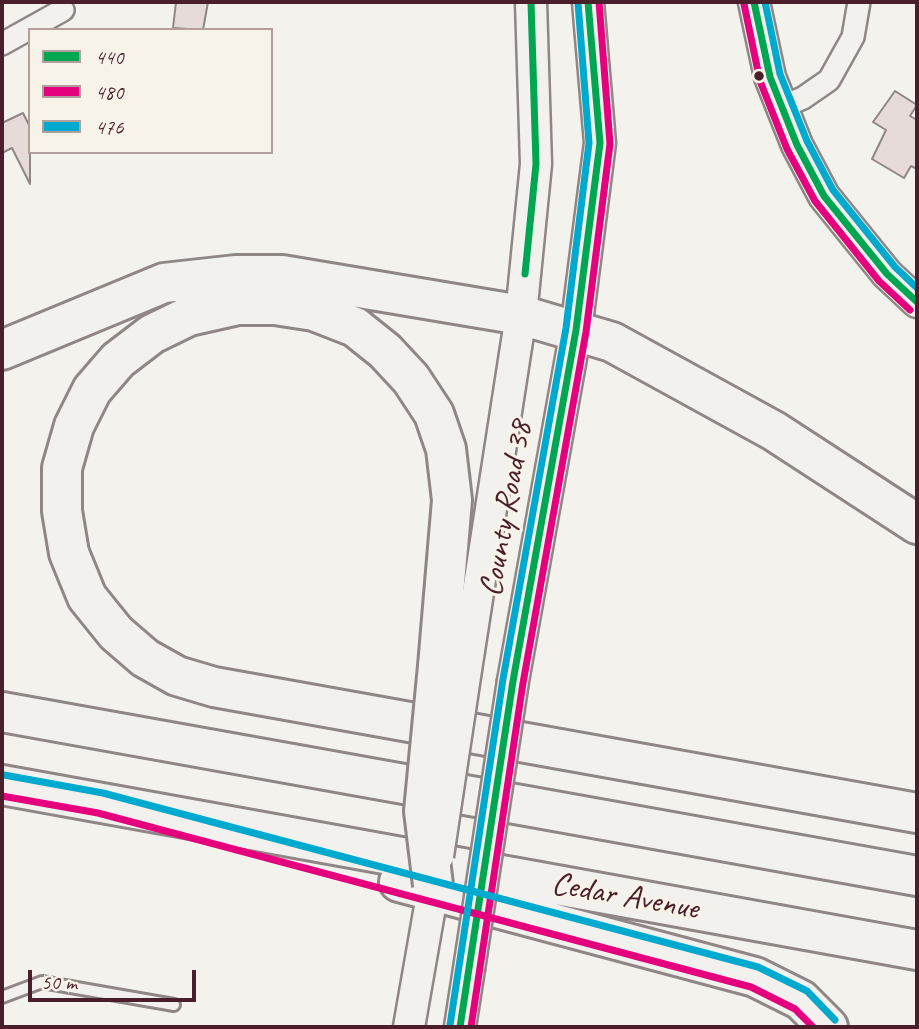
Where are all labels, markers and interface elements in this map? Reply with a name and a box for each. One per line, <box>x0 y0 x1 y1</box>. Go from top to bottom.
legend <box>28 28 273 154</box>
text: 440 <box>95 44 123 70</box>
unlabelled marker <box>752 69 766 83</box>
text: 480 <box>95 79 123 105</box>
text: 476 <box>95 114 123 140</box>
street label: County Road 38 <box>472 418 542 600</box>
street label: Cedar Avenue <box>549 865 701 929</box>
scale bar <box>32 956 200 1000</box>
text: 50 m <box>41 969 77 995</box>

